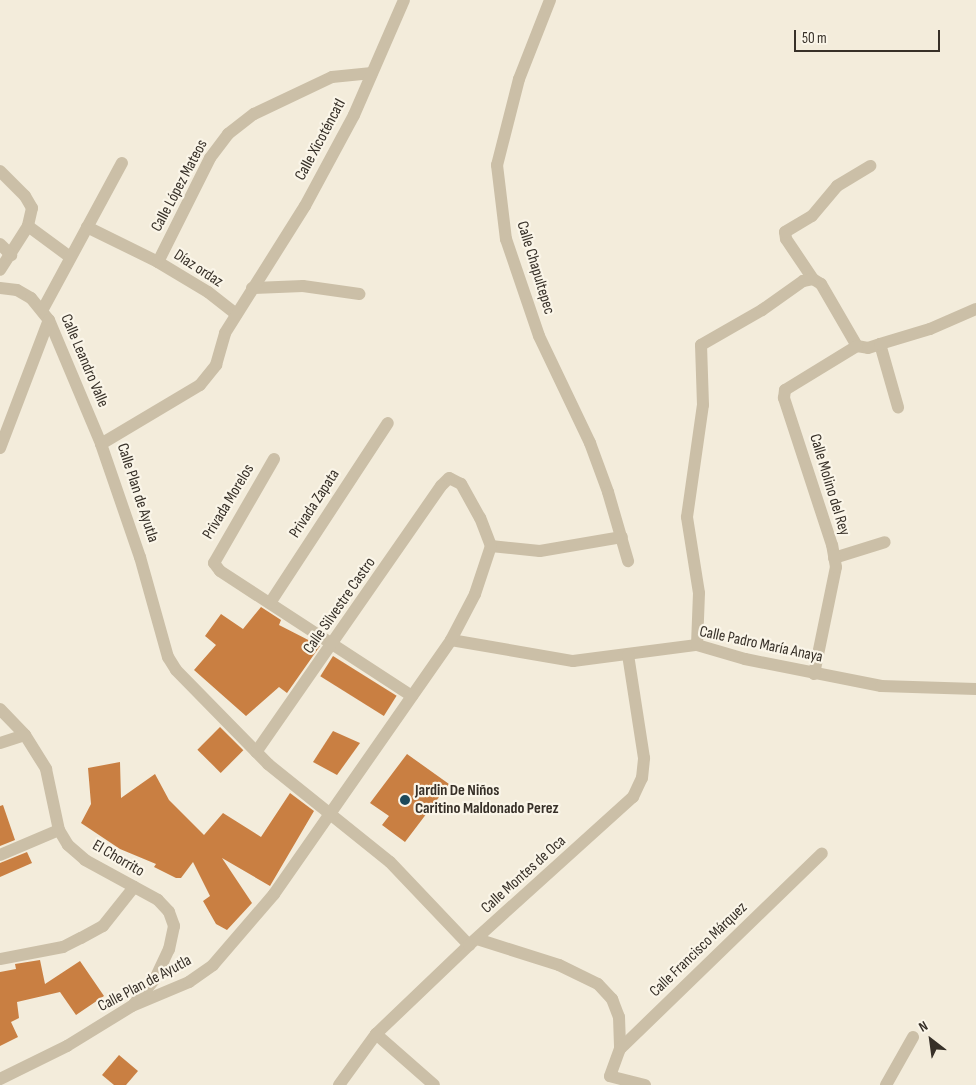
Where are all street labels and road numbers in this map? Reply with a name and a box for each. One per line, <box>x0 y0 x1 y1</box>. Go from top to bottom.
street label: Calle Xicoténcatl <box>292 96 350 184</box>
street label: Calle López Mateos <box>148 137 212 235</box>
street label: Calle Chapultepec <box>512 219 558 317</box>
street label: Díaz ordaz <box>170 246 226 292</box>
street label: Calle Leandro Valle <box>56 312 112 410</box>
street label: Calle Molino del Rey <box>804 432 854 538</box>
street label: Calle Plan de Ayutla <box>112 441 162 545</box>
street label: Privada Morelos <box>199 461 259 543</box>
street label: Privada Zapata <box>286 466 344 542</box>
street label: Calle Silvestre Castro <box>300 554 380 658</box>
street label: Calle Padro María Anaya <box>698 623 824 667</box>
street label: Calle Montes de Oca <box>478 832 570 918</box>
street label: El Chorrito <box>89 836 147 882</box>
street label: Calle Francisco Márquez <box>646 899 752 1001</box>
street label: Calle Plan de Ayutla <box>95 951 195 1017</box>

